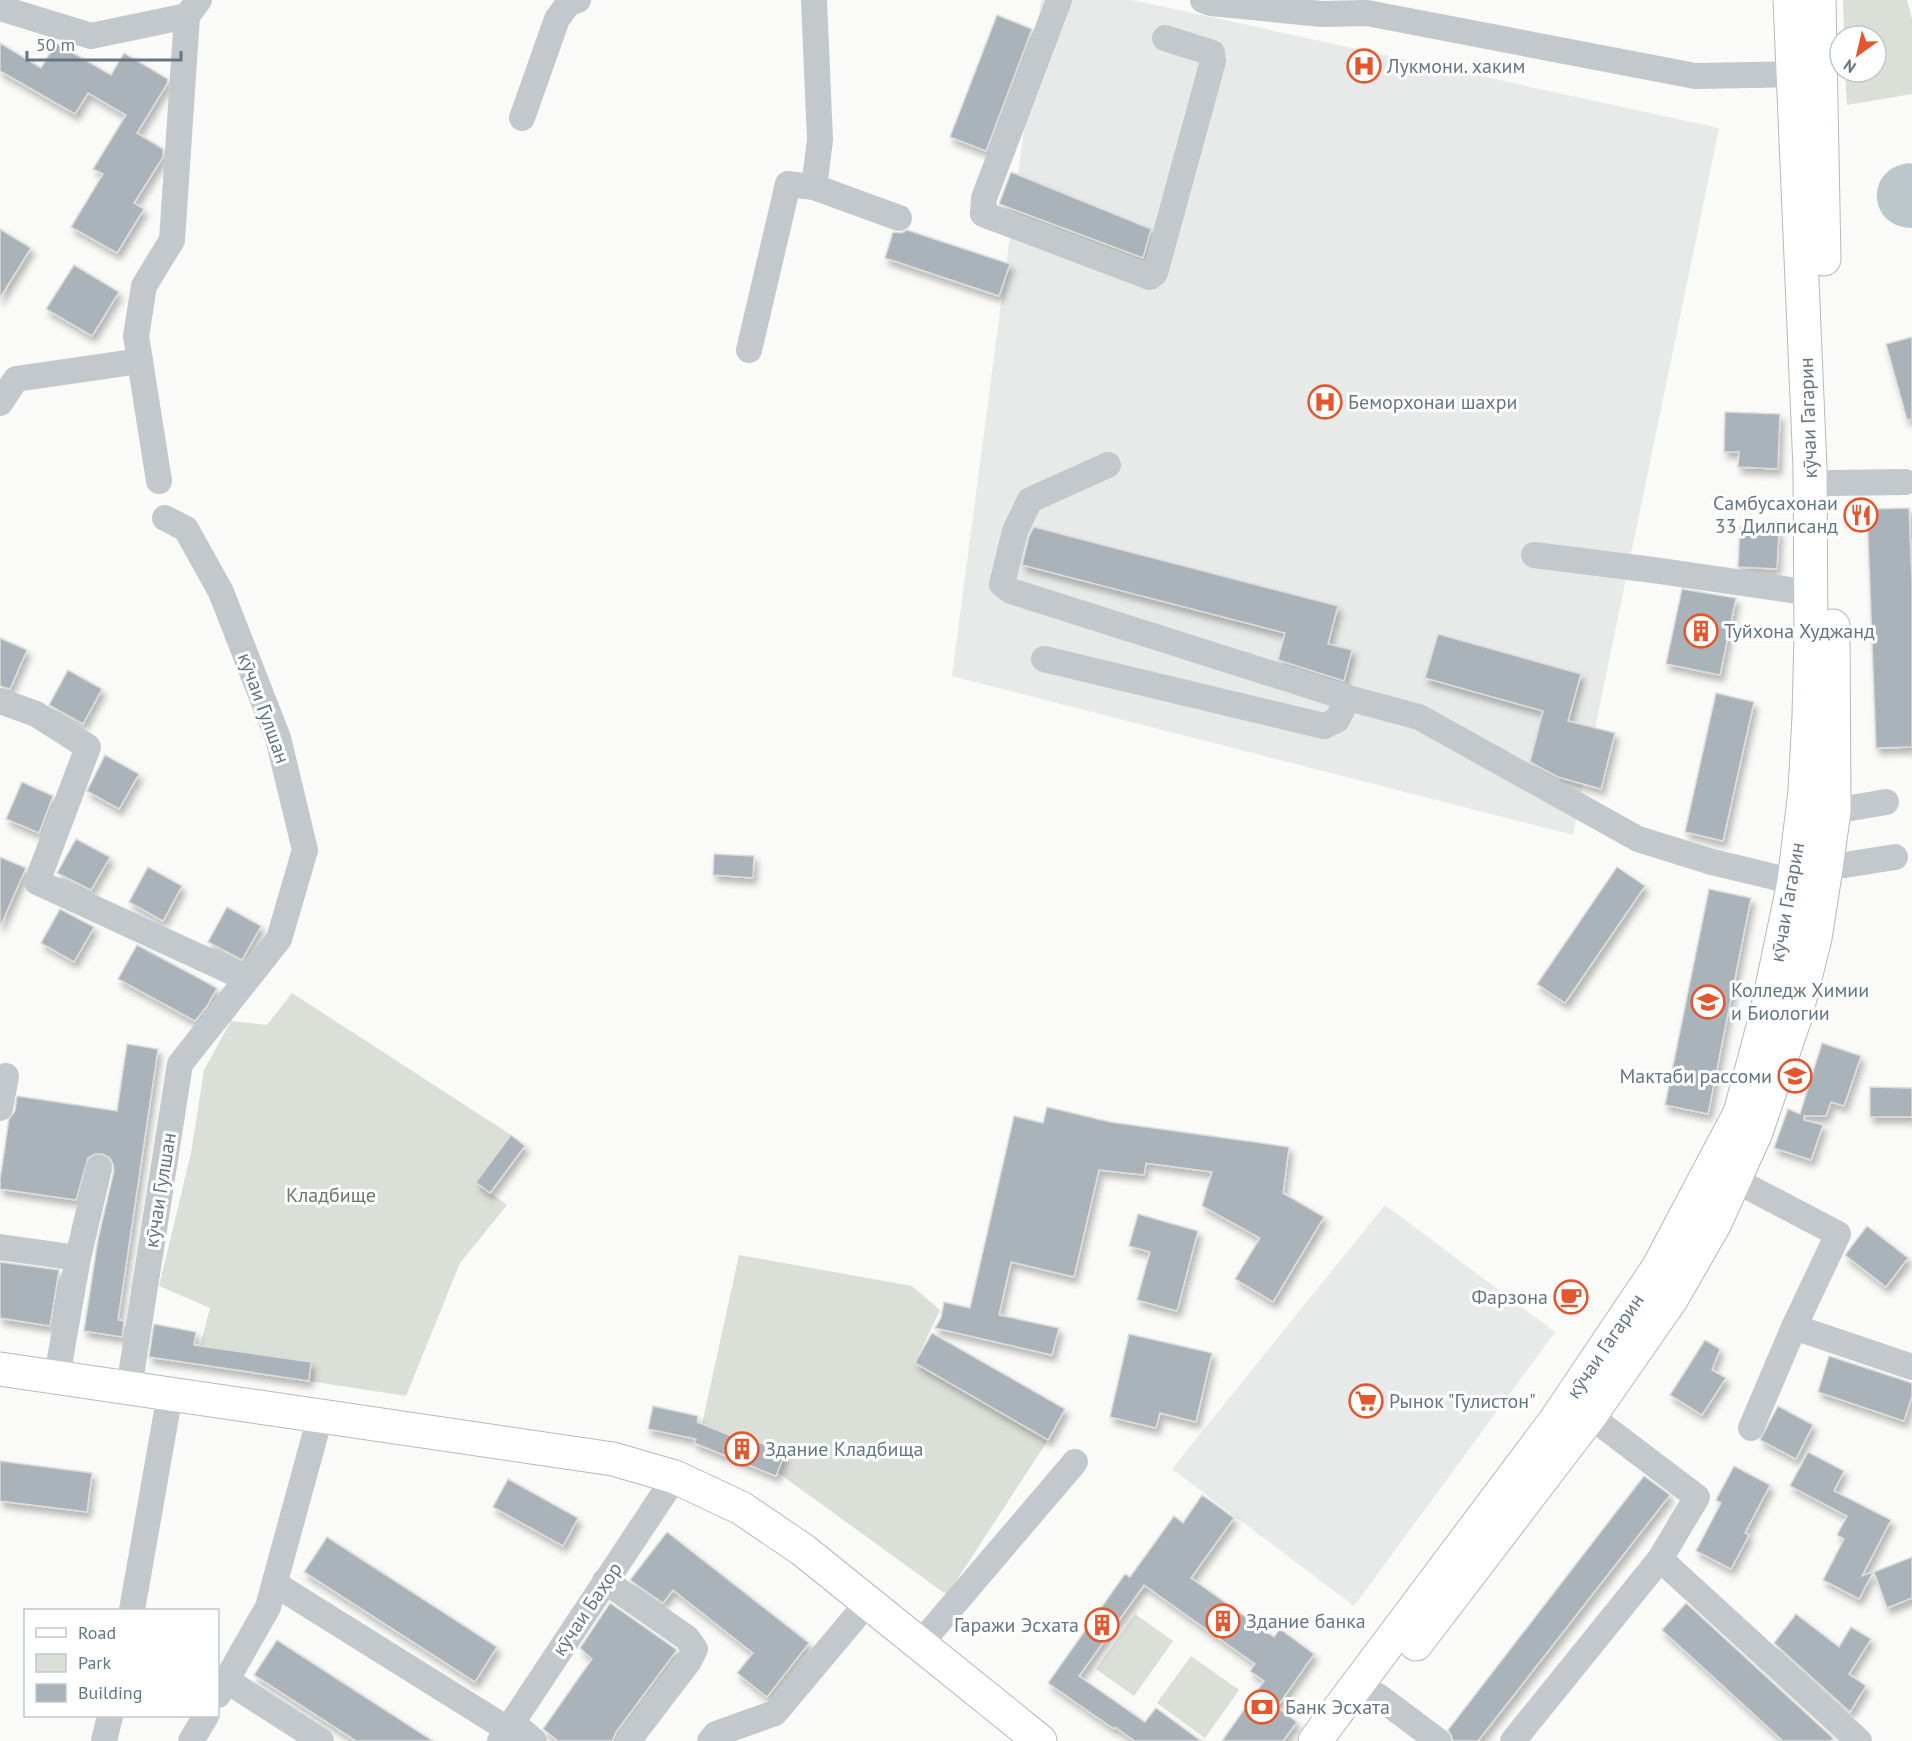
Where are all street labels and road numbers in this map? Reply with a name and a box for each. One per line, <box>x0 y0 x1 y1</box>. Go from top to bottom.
street label: кӯчаи Гагарин <box>1793 357 1823 479</box>
street label: кӯчаи Гулшан <box>232 649 296 767</box>
street label: кӯчаи Гагарин <box>1764 840 1810 964</box>
street label: кӯчаи Гулшан <box>138 1131 182 1249</box>
street label: кӯчаи Гагарин <box>1560 1288 1650 1404</box>
street label: кӯчаи Баҳор <box>546 1557 628 1661</box>

